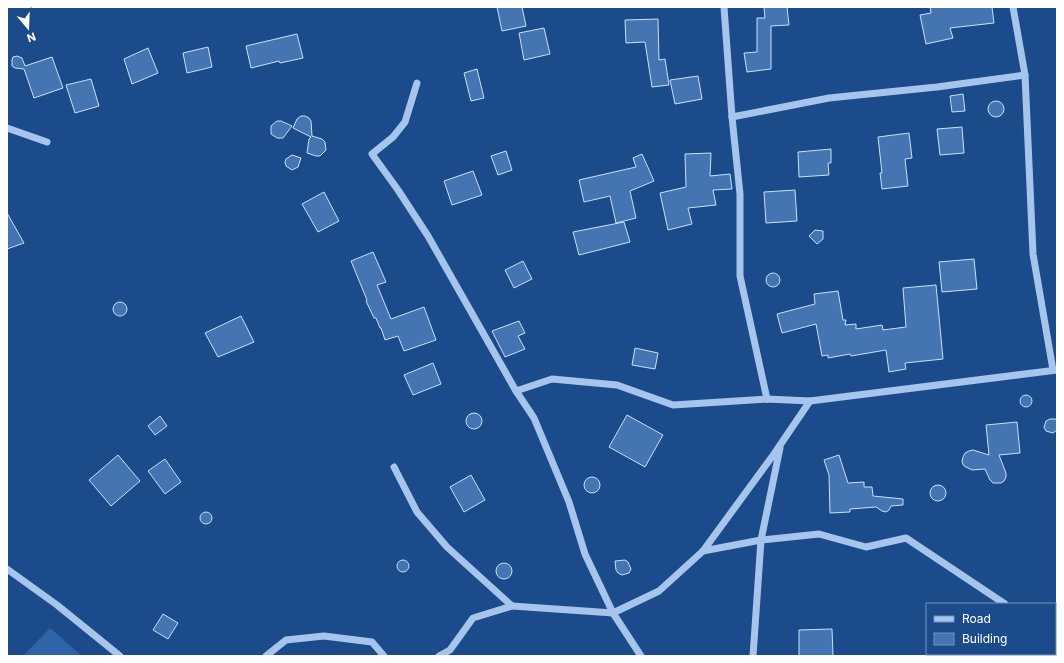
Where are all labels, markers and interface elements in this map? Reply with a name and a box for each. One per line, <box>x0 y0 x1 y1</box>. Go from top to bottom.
north arrow <box>8 8 48 48</box>
text: N <box>25 29 38 45</box>
legend <box>926 603 1056 655</box>
text: Road <box>962 611 991 626</box>
text: Building <box>962 631 1007 646</box>

